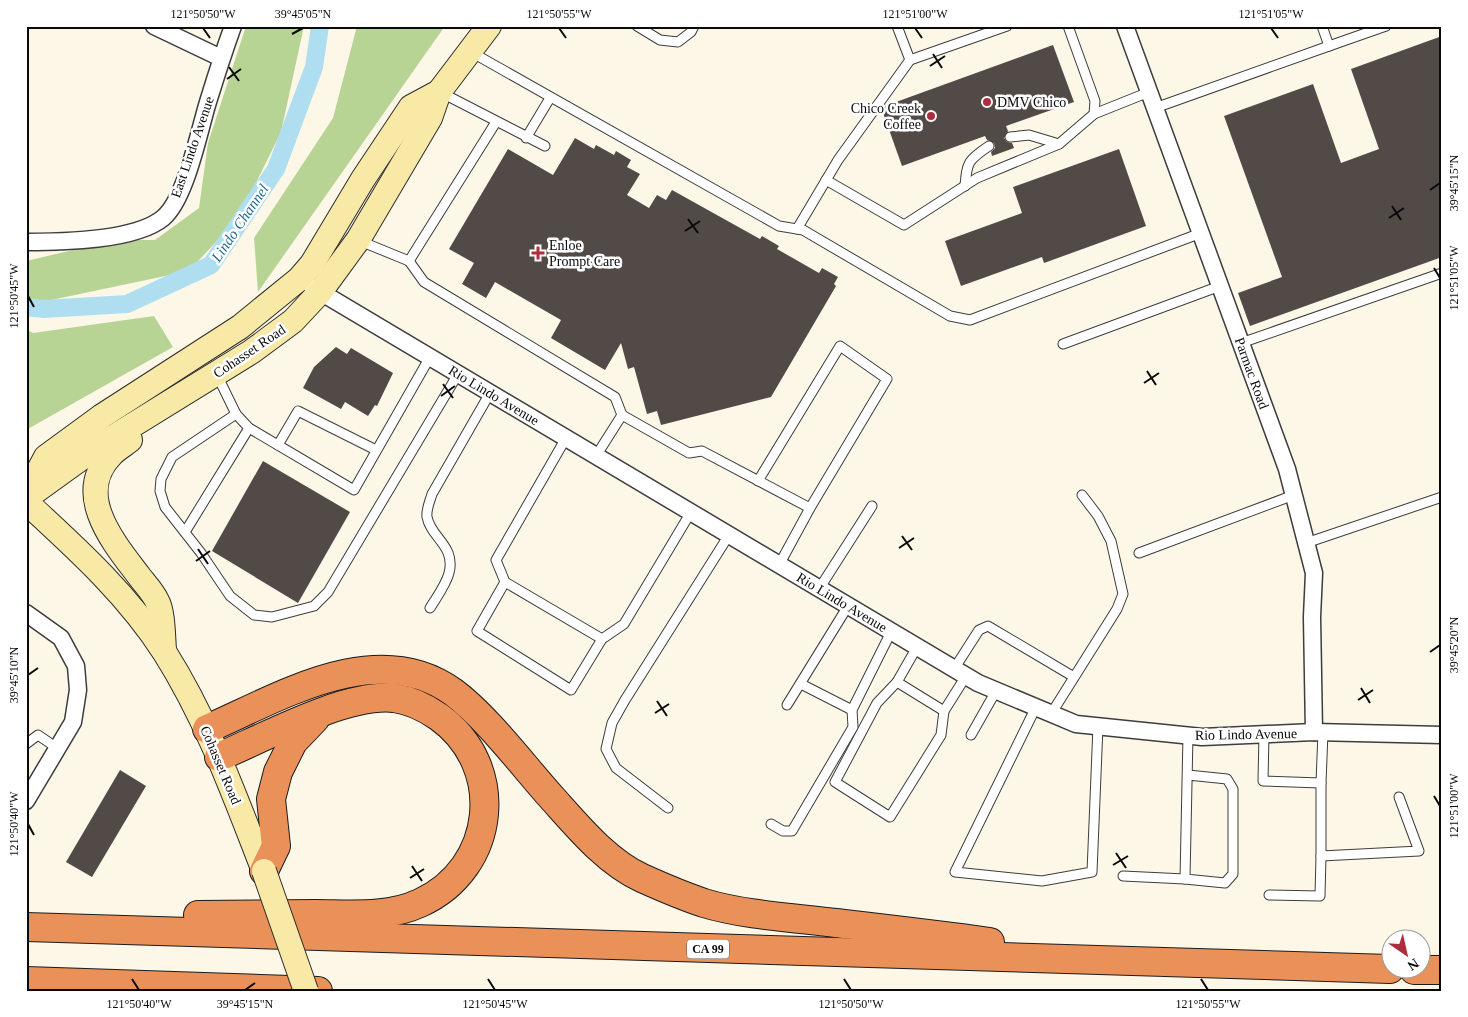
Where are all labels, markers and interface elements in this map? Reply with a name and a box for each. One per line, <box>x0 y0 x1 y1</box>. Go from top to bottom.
text: 121°50'50"W <box>170 7 236 21</box>
text: 39°45'05"N <box>275 7 332 21</box>
text: 121°50'55"W <box>526 7 592 21</box>
text: 121°51'00"W <box>882 7 948 21</box>
text: 121°51'05"W <box>1238 7 1304 21</box>
street label: East Lindo Avenue <box>168 94 217 200</box>
place label: DMV Chico <box>997 95 1066 110</box>
marker: DMV Chico <box>981 96 993 108</box>
place label: Chico Creek Coffee <box>851 101 921 132</box>
marker: Chico Creek Coffee <box>925 110 937 122</box>
text: 39°45'15"N <box>1447 154 1461 211</box>
water label: Lindo Channel <box>208 181 272 265</box>
place label: Enloe Prompt Care <box>549 238 620 269</box>
text: 121°51'05"W <box>1447 245 1461 311</box>
marker: Enloe Prompt Care <box>531 246 545 260</box>
text: 121°50'45"W <box>7 263 21 329</box>
street label: Cohasset Road <box>210 322 288 381</box>
street label: Parmac Road <box>1232 335 1271 411</box>
street label: Rio Lindo Avenue <box>446 363 541 428</box>
street label: Rio Lindo Avenue <box>794 570 889 635</box>
text: 39°45'20"N <box>1447 616 1461 673</box>
text: 39°45'10"N <box>7 646 21 703</box>
street label: Cohasset Road <box>197 724 244 807</box>
street label: Rio Lindo Avenue <box>1195 726 1297 743</box>
text: 121°51'00"W <box>1447 773 1461 839</box>
text: 121°50'40"W <box>7 791 21 857</box>
north arrow <box>1380 930 1430 980</box>
road number: CA 99 <box>687 940 729 959</box>
text: N <box>1405 955 1421 973</box>
text: 121°50'40"W <box>106 997 172 1011</box>
text: 39°45'15"N <box>217 997 274 1011</box>
text: 121°50'45"W <box>462 997 528 1011</box>
text: 121°50'50"W <box>818 997 884 1011</box>
text: 121°50'55"W <box>1175 997 1241 1011</box>

